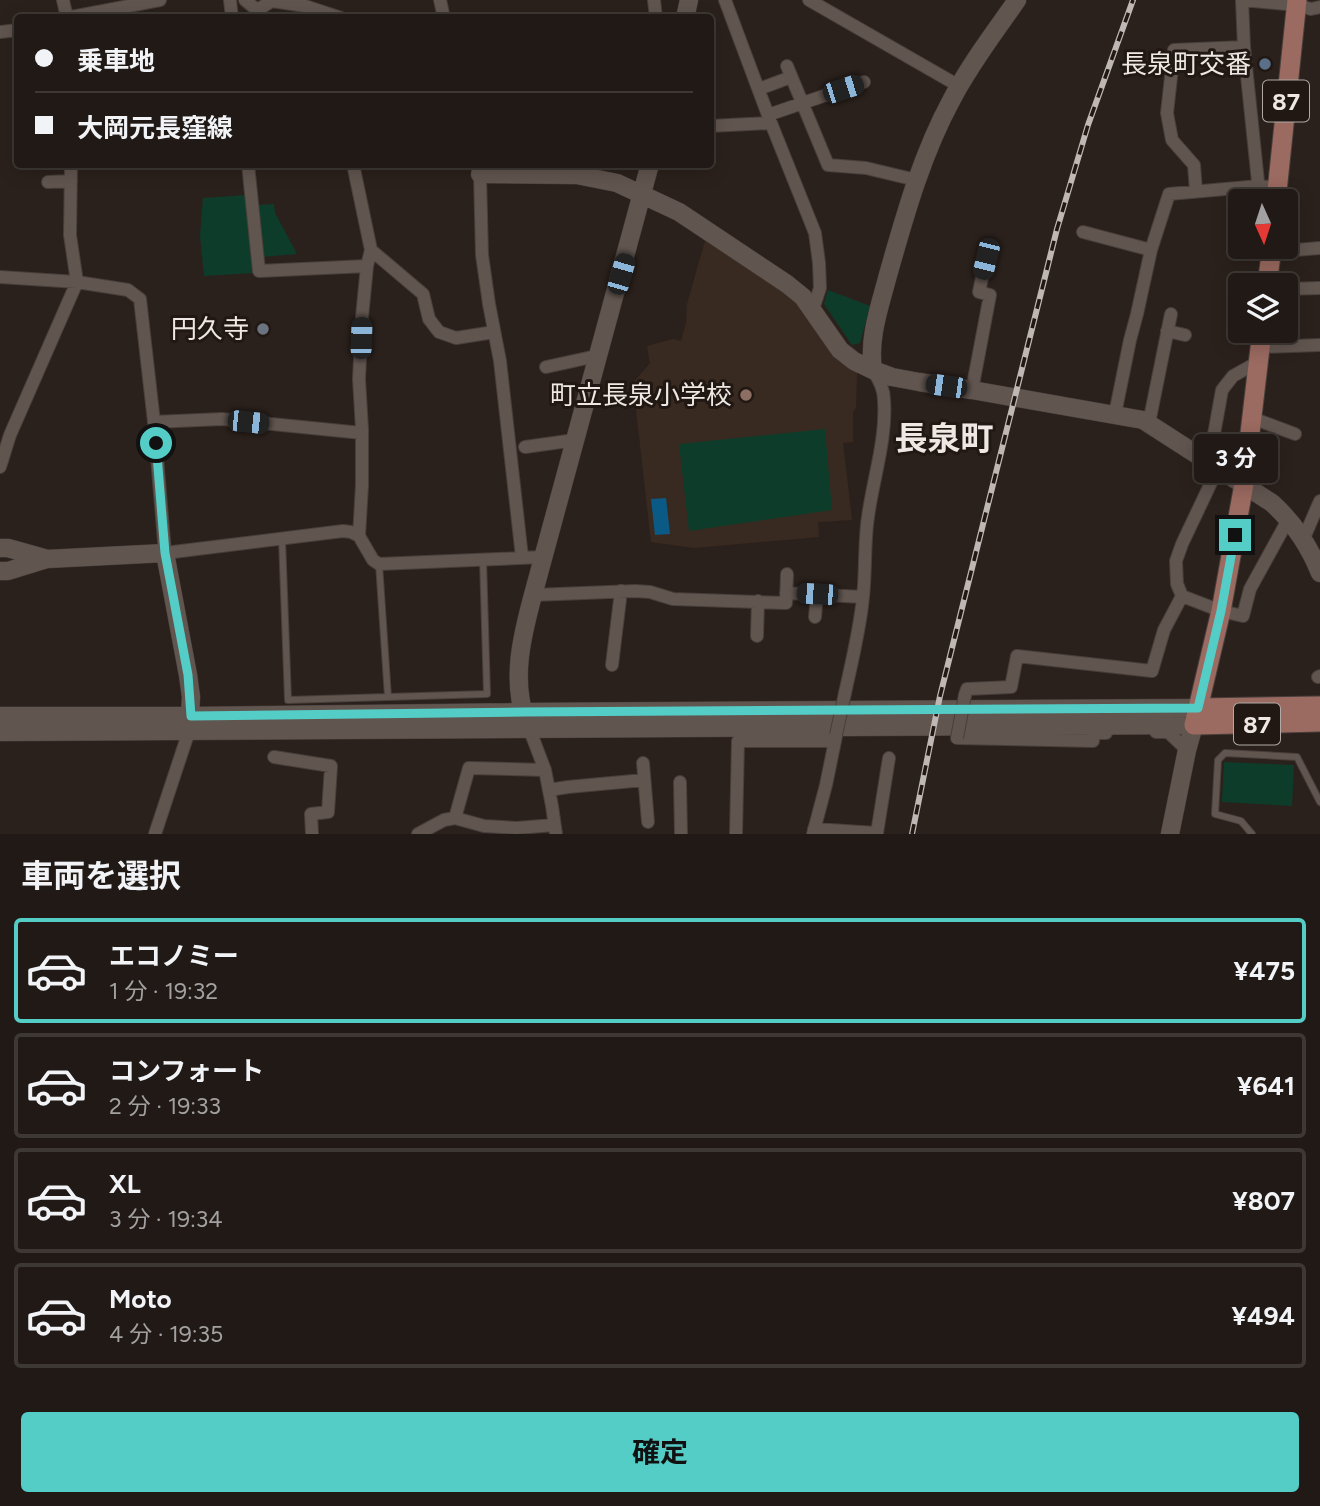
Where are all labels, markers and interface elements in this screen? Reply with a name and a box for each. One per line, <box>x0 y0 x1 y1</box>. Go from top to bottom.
text: 乗車地 <box>77 45 155 77</box>
place label: 長泉町交番 <box>1121 48 1251 80</box>
marker: 長泉町交番 <box>1257 56 1273 72</box>
car <box>820 73 867 105</box>
road number: 87 <box>1263 80 1309 122</box>
text: 大岡元長窪線 <box>77 112 233 144</box>
north arrow <box>1228 189 1298 259</box>
map controls <box>1228 189 1298 343</box>
car <box>971 236 1002 282</box>
car <box>606 251 637 297</box>
button: layers <box>1228 273 1298 343</box>
place label: 円久寺 <box>171 313 249 345</box>
car <box>350 317 373 359</box>
marker: 円久寺 <box>255 321 271 337</box>
car <box>924 373 969 399</box>
place label: 町立長泉小学校 <box>550 379 732 411</box>
marker: 町立長泉小学校 <box>738 387 754 403</box>
car <box>227 409 270 435</box>
district label: 長泉町 <box>895 419 994 458</box>
route start <box>140 427 172 459</box>
callout: 3 分 <box>1193 434 1277 482</box>
text: 3 分 <box>1215 444 1257 472</box>
route end <box>1219 519 1251 551</box>
car <box>796 582 839 606</box>
road number: 87 <box>1234 704 1280 744</box>
text: 車両を選択 <box>21 857 181 895</box>
icon: car <box>25 939 88 1002</box>
text: エコノミー <box>109 940 239 972</box>
text: ¥475 <box>1233 955 1295 987</box>
text: 1 分 · 19:32 <box>109 977 218 1005</box>
icon: car <box>25 1054 88 1117</box>
text: コンフォート <box>109 1055 264 1087</box>
text: ¥641 <box>1237 1070 1295 1102</box>
text: 2 分 · 19:33 <box>109 1092 221 1120</box>
text: XL <box>109 1168 141 1200</box>
icon: car <box>25 1169 88 1232</box>
text: ¥807 <box>1232 1185 1295 1217</box>
text: 3 分 · 19:34 <box>109 1205 223 1233</box>
text: Moto <box>109 1283 172 1315</box>
icon: car <box>25 1284 88 1347</box>
text: ¥494 <box>1232 1300 1295 1332</box>
text: 4 分 · 19:35 <box>109 1320 223 1348</box>
button: 確定 <box>21 1412 1299 1492</box>

